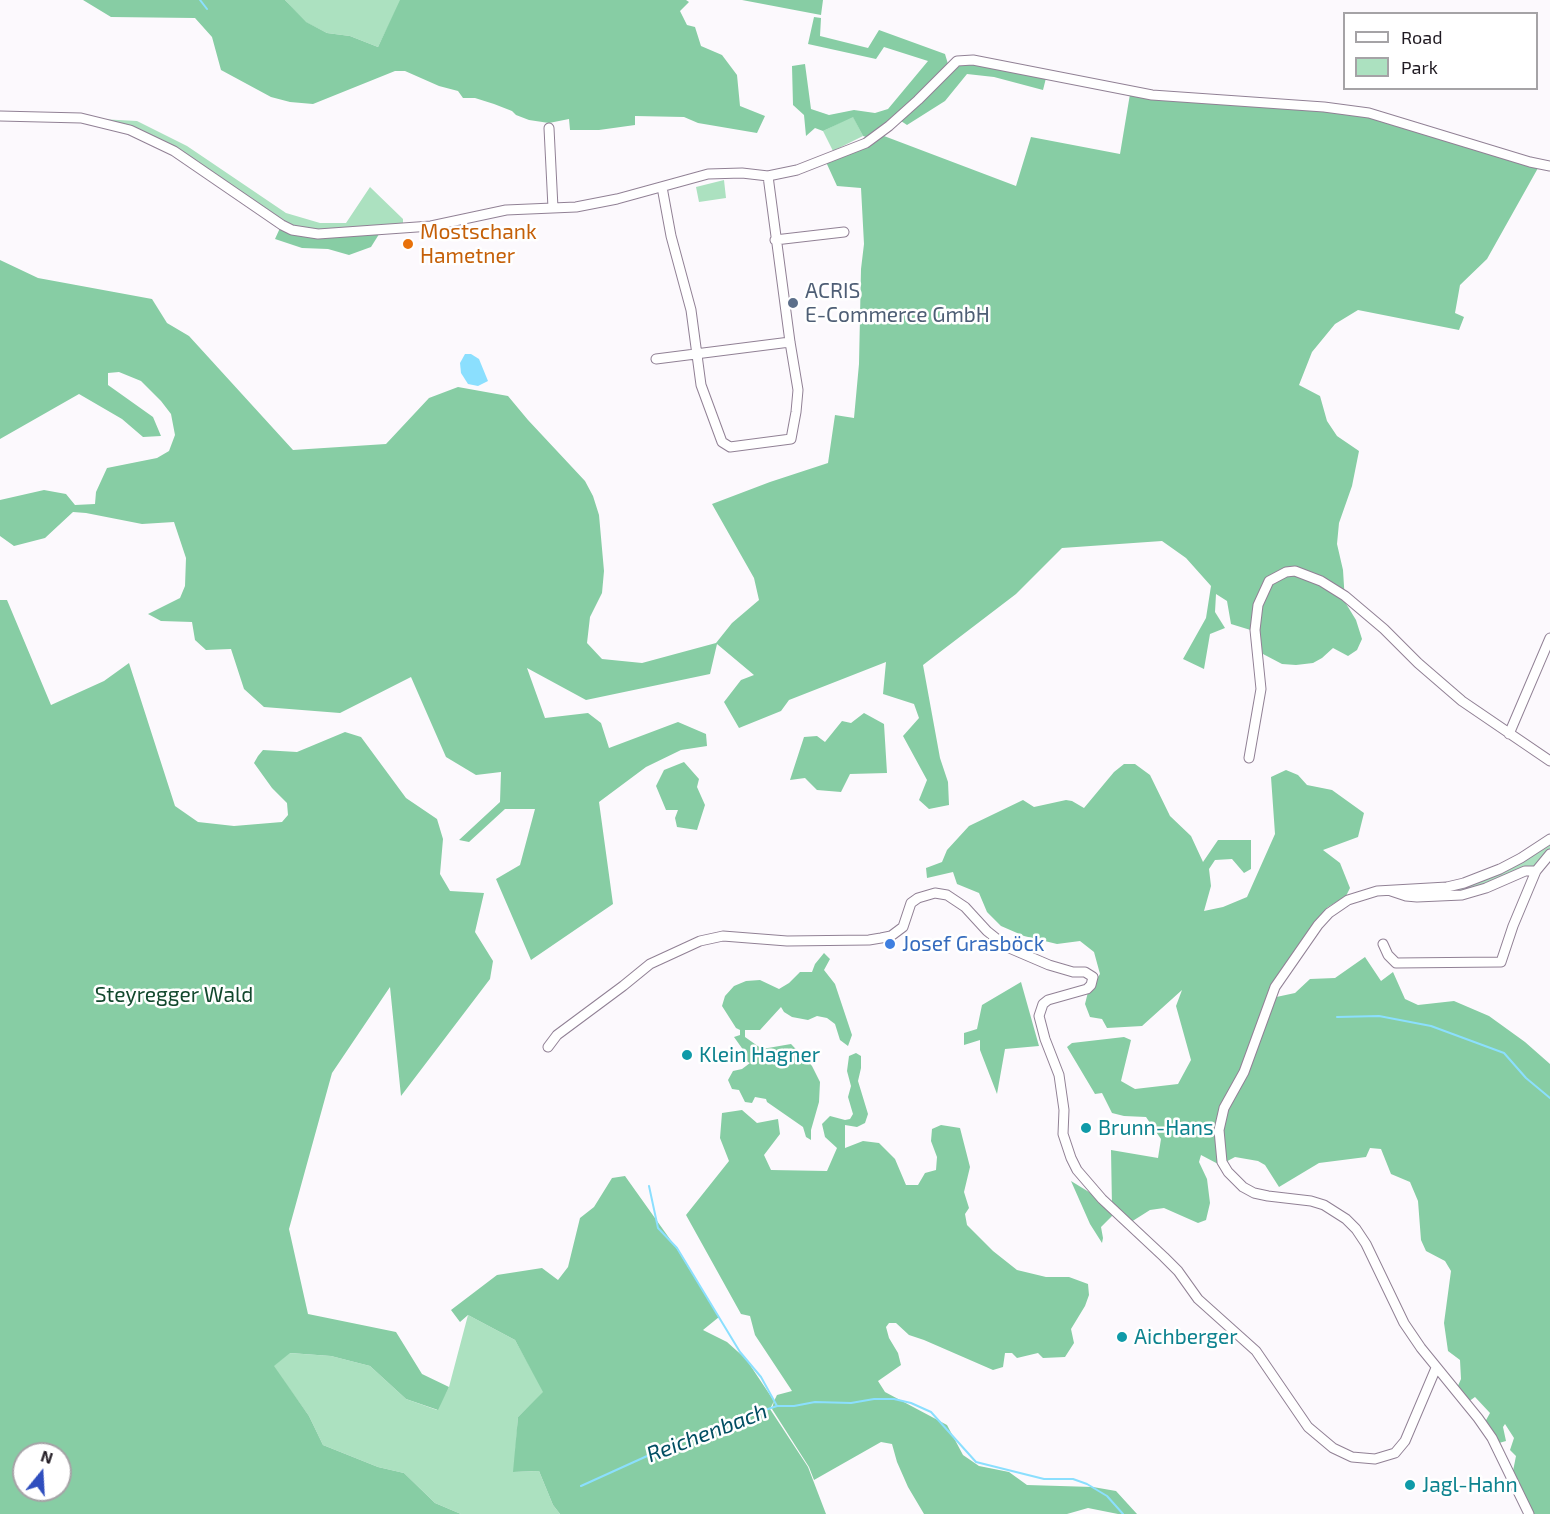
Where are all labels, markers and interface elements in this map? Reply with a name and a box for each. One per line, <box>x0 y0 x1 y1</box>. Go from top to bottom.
legend <box>1343 12 1538 90</box>
text: Road <box>1401 26 1442 48</box>
text: Park <box>1401 56 1438 78</box>
place label: Mostschank Hametner <box>420 219 537 269</box>
marker: Mostschank Hametner <box>401 237 415 251</box>
place label: ACRIS E-Commerce GmbH <box>805 278 990 328</box>
marker: ACRIS E-Commerce GmbH <box>786 296 800 310</box>
place label: Josef Grasböck <box>902 931 1044 957</box>
marker: Josef Grasböck <box>883 937 897 951</box>
park label: Steyregger Wald <box>95 982 253 1008</box>
place label: Klein Hagner <box>699 1042 820 1068</box>
marker: Klein Hagner <box>680 1048 694 1062</box>
place label: Brunn-Hans <box>1098 1115 1214 1141</box>
marker: Brunn-Hans <box>1079 1121 1093 1135</box>
place label: Aichberger <box>1134 1324 1238 1350</box>
marker: Aichberger <box>1115 1330 1129 1344</box>
water label: Reichenbach <box>643 1398 771 1468</box>
north arrow <box>12 1442 72 1502</box>
text: N <box>39 1445 56 1467</box>
place label: Jagl-Hahn <box>1422 1472 1518 1498</box>
marker: Jagl-Hahn <box>1403 1478 1417 1492</box>

